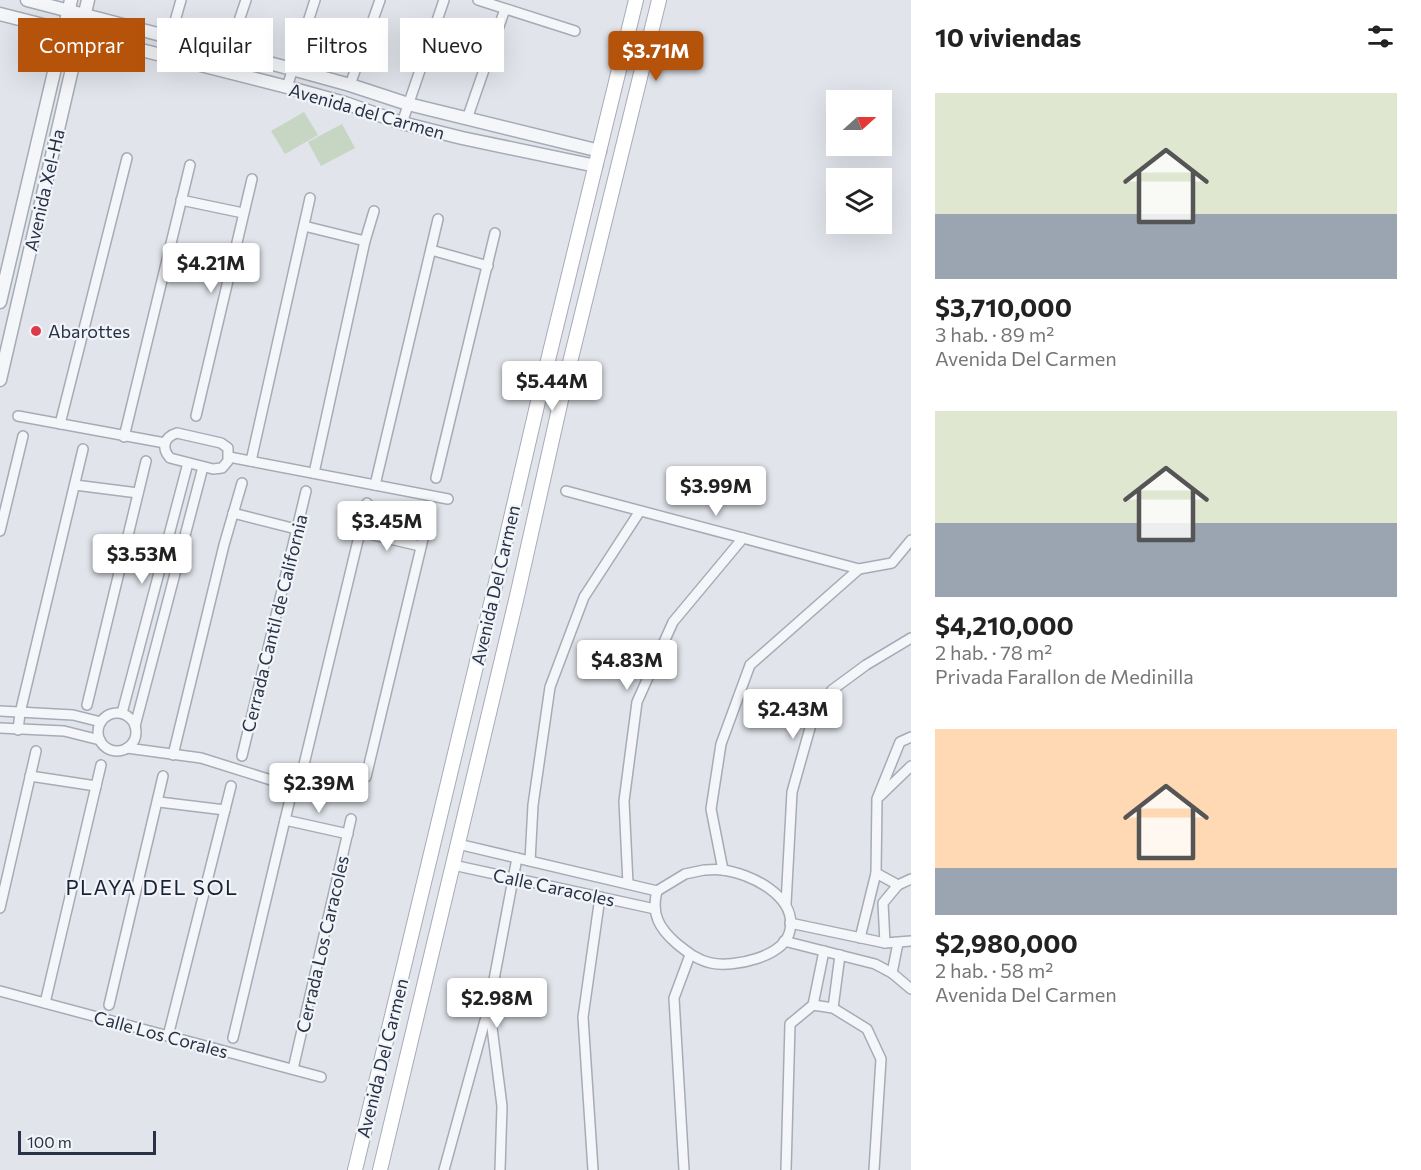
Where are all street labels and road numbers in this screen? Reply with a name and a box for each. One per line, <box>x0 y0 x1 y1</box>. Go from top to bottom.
street label: Avenida del Carmen <box>287 78 447 144</box>
street label: Avenida Xel-Ha <box>19 127 69 253</box>
street label: Avenida Del Carmen <box>466 503 524 667</box>
street label: Cerrada Cantil de California <box>236 512 312 734</box>
street label: Cerrada Los Caracoles <box>291 853 353 1035</box>
street label: Calle Caracoles <box>491 863 617 911</box>
street label: Avenida Del Carmen <box>352 976 412 1140</box>
street label: Calle Los Corales <box>91 1006 231 1062</box>

